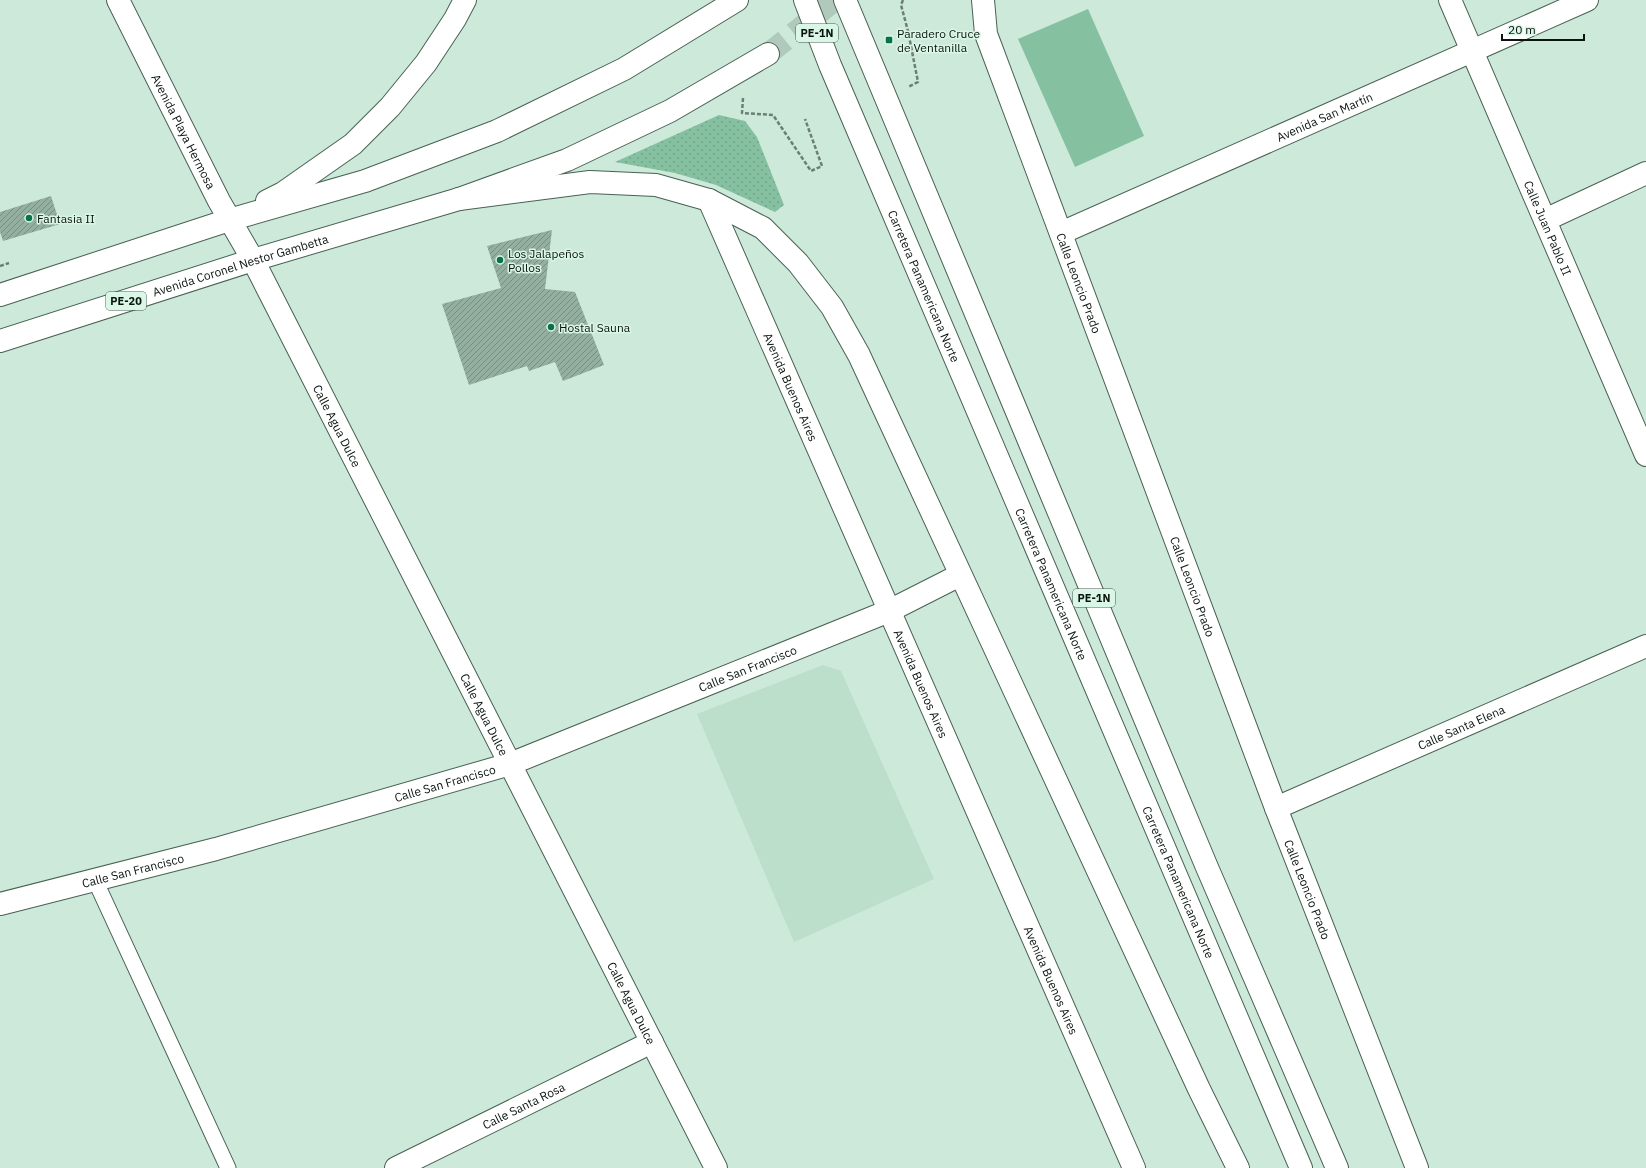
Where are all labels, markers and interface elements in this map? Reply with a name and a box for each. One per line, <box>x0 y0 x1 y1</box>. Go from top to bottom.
scale bar <box>1502 16 1584 42</box>
text: 20 m <box>1508 22 1536 37</box>
road number: PE-1N <box>796 24 838 42</box>
place label: Paradero Cruce de Ventanilla <box>897 26 980 55</box>
marker: Paradero Cruce de Ventanilla <box>884 35 894 45</box>
street label: Avenida Playa Hermosa <box>149 71 219 192</box>
street label: Avenida San Martín <box>1274 88 1375 144</box>
street label: Calle Juan Pablo II <box>1521 178 1575 278</box>
street label: Carretera Panamericana Norte <box>885 208 964 365</box>
place label: Fantasia II <box>37 211 95 226</box>
marker: Fantasia II <box>24 213 34 223</box>
street label: Avenida Coronel Nestor Gambetta <box>150 230 330 299</box>
street label: Calle Leoncio Prado <box>1054 231 1105 336</box>
place label: Los Jalapeños Pollos <box>508 246 585 275</box>
marker: Los Jalapeños Pollos <box>495 255 505 265</box>
road number: PE-20 <box>106 292 146 310</box>
place label: Hostal Sauna <box>559 320 631 335</box>
marker: Hostal Sauna <box>546 322 556 332</box>
street label: Avenida Buenos Aires <box>761 330 821 443</box>
street label: Calle Agua Dulce <box>310 382 365 470</box>
street label: Carretera Panamericana Norte <box>1013 506 1091 663</box>
street label: Calle Leoncio Prado <box>1167 534 1219 639</box>
road number: PE-1N <box>1073 589 1115 607</box>
street label: Avenida Buenos Aires <box>891 627 952 740</box>
street label: Calle San Francisco <box>696 642 799 695</box>
street label: Calle Agua Dulce <box>457 671 512 758</box>
street label: Calle Santa Elena <box>1415 701 1507 753</box>
street label: Calle San Francisco <box>392 761 497 805</box>
street label: Carretera Panamericana Norte <box>1140 804 1218 961</box>
street label: Calle Leoncio Prado <box>1282 837 1334 942</box>
street label: Calle San Francisco <box>80 850 186 890</box>
street label: Avenida Buenos Aires <box>1021 924 1082 1037</box>
street label: Calle Agua Dulce <box>605 959 659 1047</box>
street label: Calle Santa Rosa <box>480 1078 568 1132</box>

